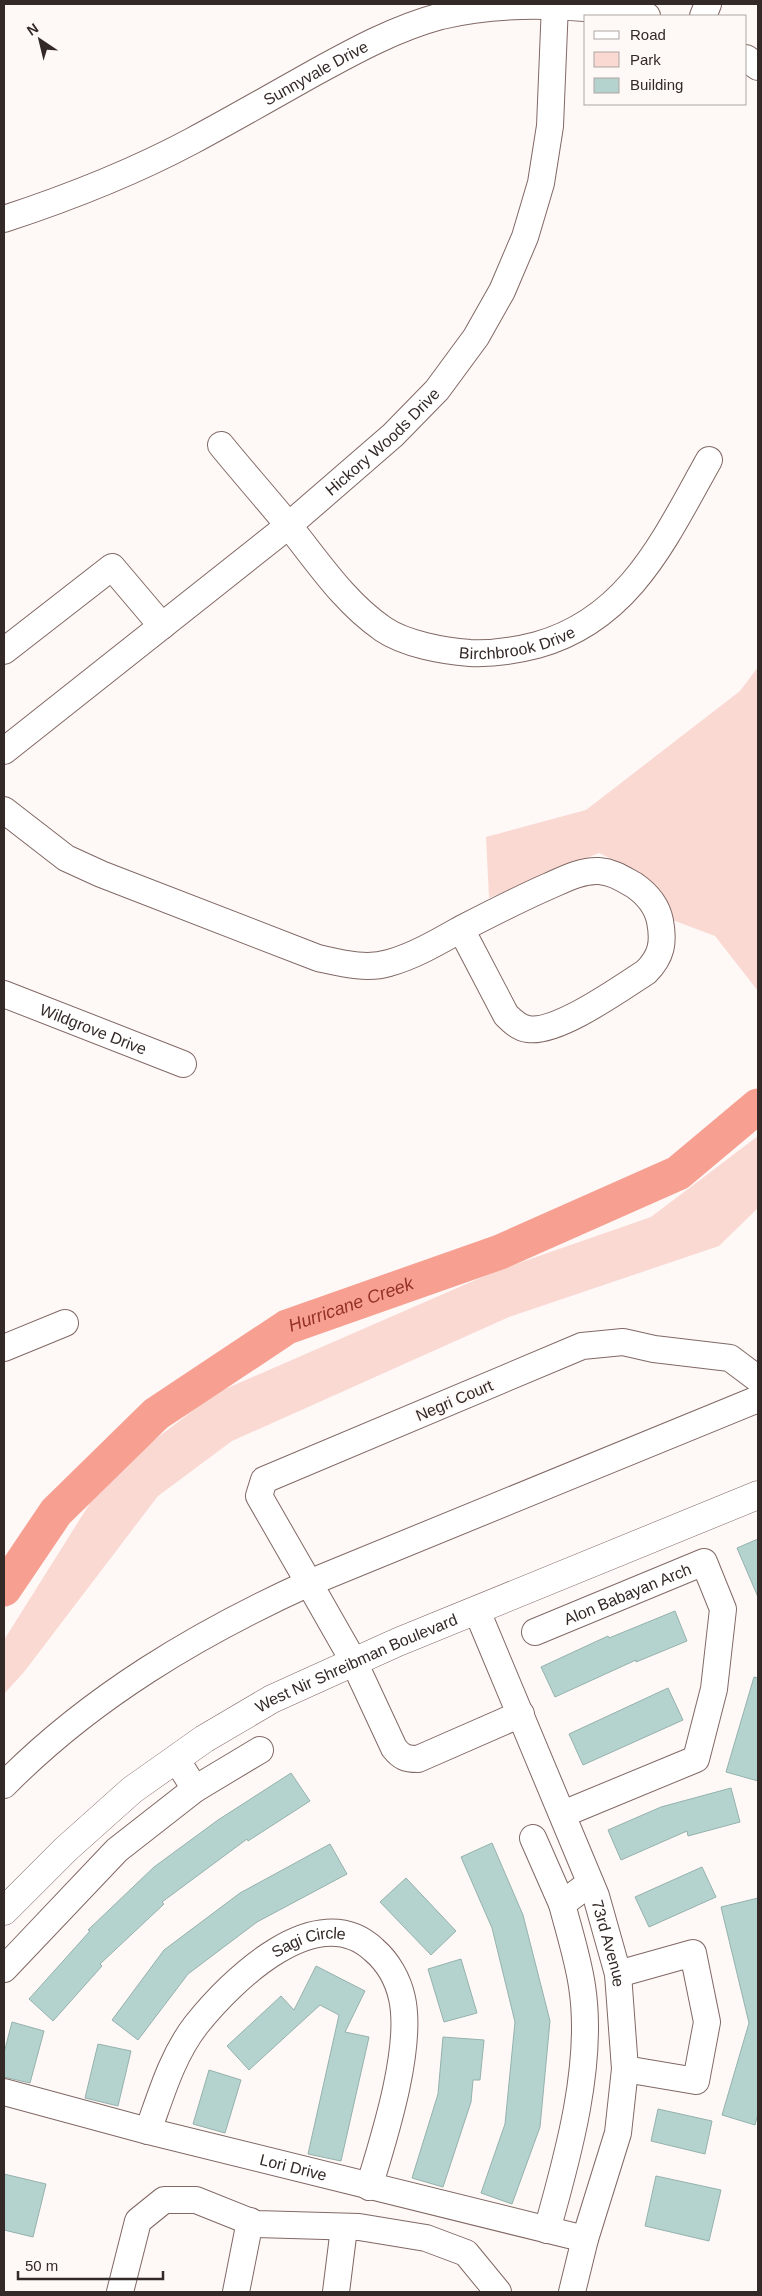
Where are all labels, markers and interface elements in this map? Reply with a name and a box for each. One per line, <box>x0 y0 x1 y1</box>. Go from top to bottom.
north arrow <box>15 15 65 65</box>
legend <box>584 15 747 105</box>
text: N <box>24 20 41 39</box>
text: Road <box>630 26 666 43</box>
street label: Sunnyvale Drive <box>261 38 371 109</box>
text: Park <box>630 51 661 68</box>
text: Building <box>630 76 683 93</box>
street label: Hickory Woods Drive <box>322 385 443 499</box>
street label: Birchbrook Drive <box>458 623 578 662</box>
street label: Wildgrove Drive <box>38 1001 149 1058</box>
water label: Hurricane Creek <box>286 1273 417 1336</box>
street label: Negri Court <box>413 1376 496 1424</box>
street label: Alon Babayan Arch <box>561 1560 694 1628</box>
street label: West Nir Shreibman Boulevard <box>252 1611 460 1716</box>
street label: 73rd Avenue <box>589 1898 627 1988</box>
street label: Sagi Circle <box>269 1925 347 1961</box>
street label: Lori Drive <box>258 2151 329 2184</box>
scale bar <box>18 2248 162 2280</box>
text: 50 m <box>25 2257 58 2274</box>

